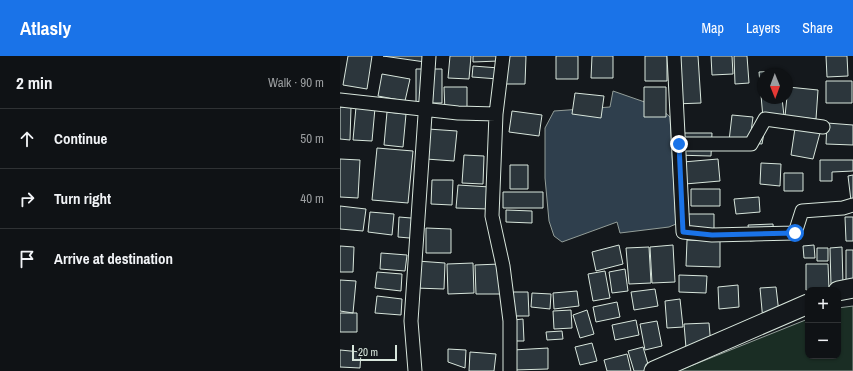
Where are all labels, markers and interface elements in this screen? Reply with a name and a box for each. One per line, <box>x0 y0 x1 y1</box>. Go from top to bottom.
text: Atlasly <box>20 15 71 41</box>
text: Map <box>702 19 724 37</box>
text: Layers <box>746 19 780 37</box>
text: Share <box>802 19 833 37</box>
north arrow <box>757 68 793 104</box>
text: 2 min <box>16 71 52 94</box>
text: Walk · 90 m <box>268 74 324 91</box>
icon: ahead <box>16 128 38 150</box>
text: Continue <box>54 128 107 149</box>
text: 50 m <box>300 130 324 147</box>
route end <box>670 135 688 153</box>
icon: right <box>16 188 38 210</box>
text: Turn right <box>54 188 111 209</box>
text: 40 m <box>300 190 324 207</box>
route start <box>786 224 804 242</box>
icon: arrive <box>16 248 38 270</box>
text: Arrive at destination <box>54 248 173 269</box>
map controls <box>805 287 841 359</box>
button: + <box>805 287 841 323</box>
button: − <box>805 323 841 359</box>
scale bar <box>352 343 397 362</box>
text: 20 m <box>358 345 378 359</box>

